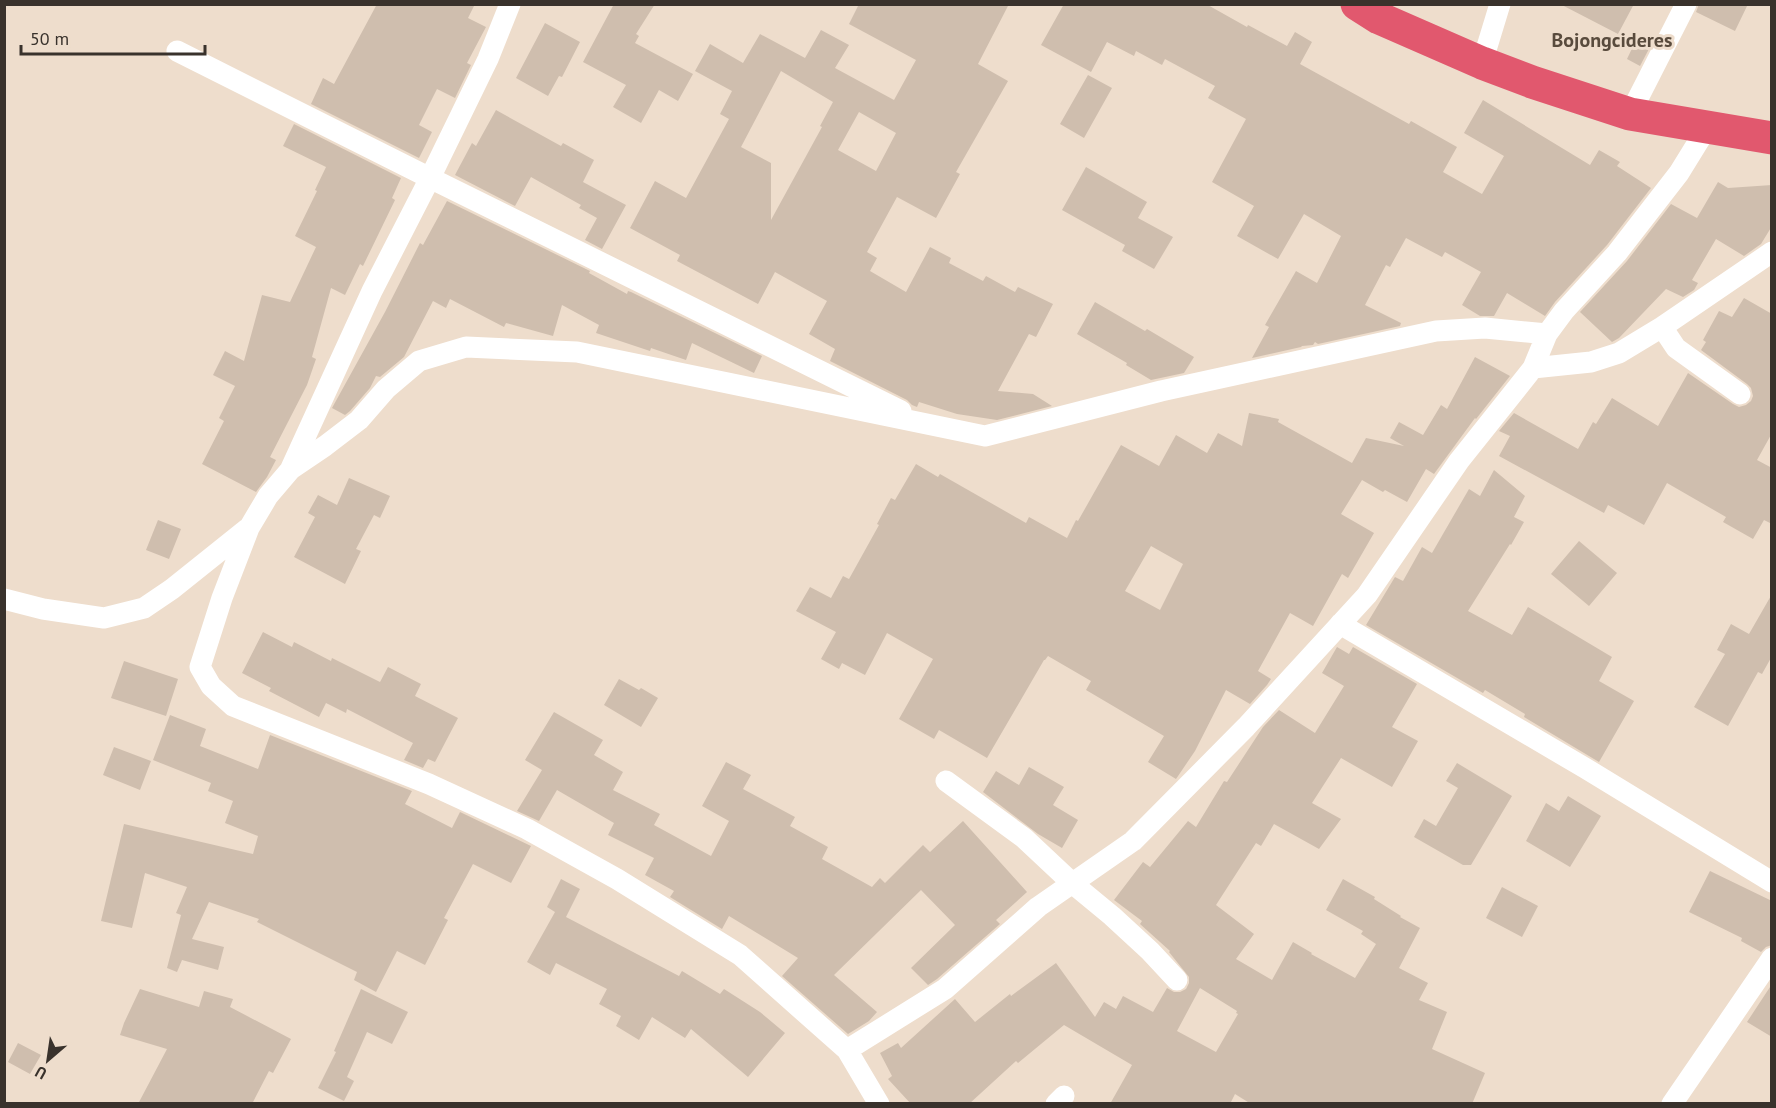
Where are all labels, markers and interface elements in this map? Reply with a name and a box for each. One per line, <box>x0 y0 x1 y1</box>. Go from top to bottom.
scale bar <box>21 18 206 56</box>
text: 50 m <box>30 27 69 50</box>
district label: Bojongcideres <box>1552 27 1672 53</box>
north arrow <box>18 1030 78 1090</box>
text: U <box>31 1062 50 1084</box>

